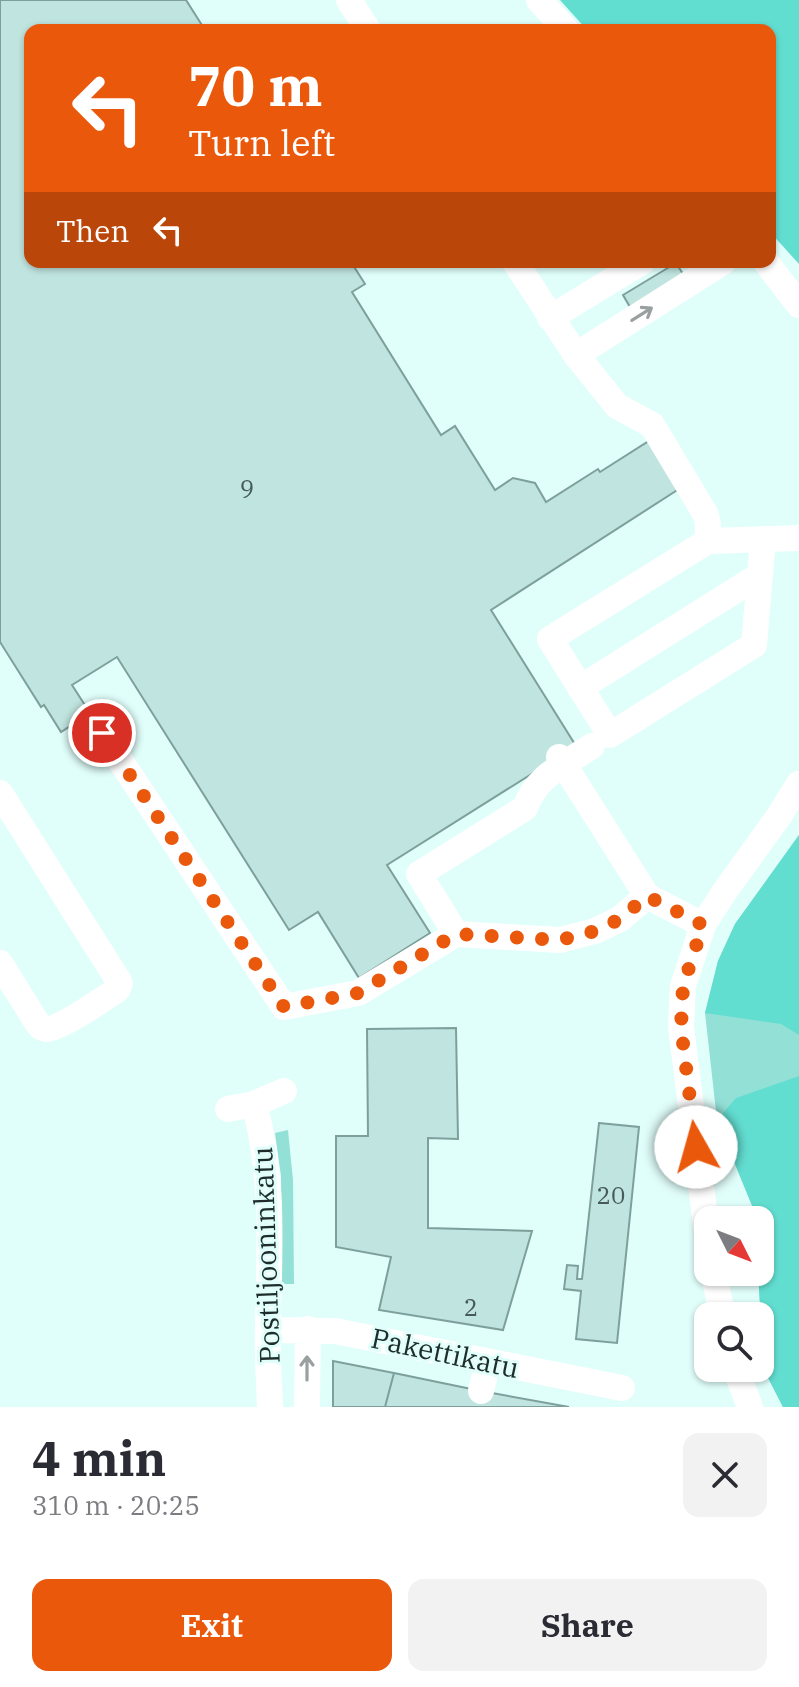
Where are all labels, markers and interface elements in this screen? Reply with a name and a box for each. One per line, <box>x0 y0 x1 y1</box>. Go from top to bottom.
text: 70 m <box>188 49 323 121</box>
icon: left <box>56 56 160 160</box>
text: Turn left <box>188 119 335 166</box>
icon: left <box>146 208 190 252</box>
text: Then <box>56 211 130 250</box>
one-way arrow <box>630 305 653 321</box>
house number: 9 <box>240 472 254 504</box>
pin <box>68 699 136 767</box>
icon: arrive <box>80 711 124 755</box>
position arrow <box>654 1105 738 1189</box>
street label: Postiljooninkatu <box>243 1146 288 1364</box>
house number: 20 <box>597 1179 625 1211</box>
north arrow <box>694 1206 774 1286</box>
map controls <box>694 1206 774 1382</box>
house number: 2 <box>464 1291 478 1323</box>
button: search <box>694 1302 774 1382</box>
street label: Pakettikatu <box>368 1319 522 1386</box>
one-way arrow <box>299 1355 315 1382</box>
text: 4 min <box>32 1427 166 1489</box>
button: close <box>683 1433 767 1517</box>
text: 310 m · 20:25 <box>32 1488 200 1522</box>
button: Exit <box>32 1579 392 1671</box>
button: Share <box>408 1579 767 1671</box>

